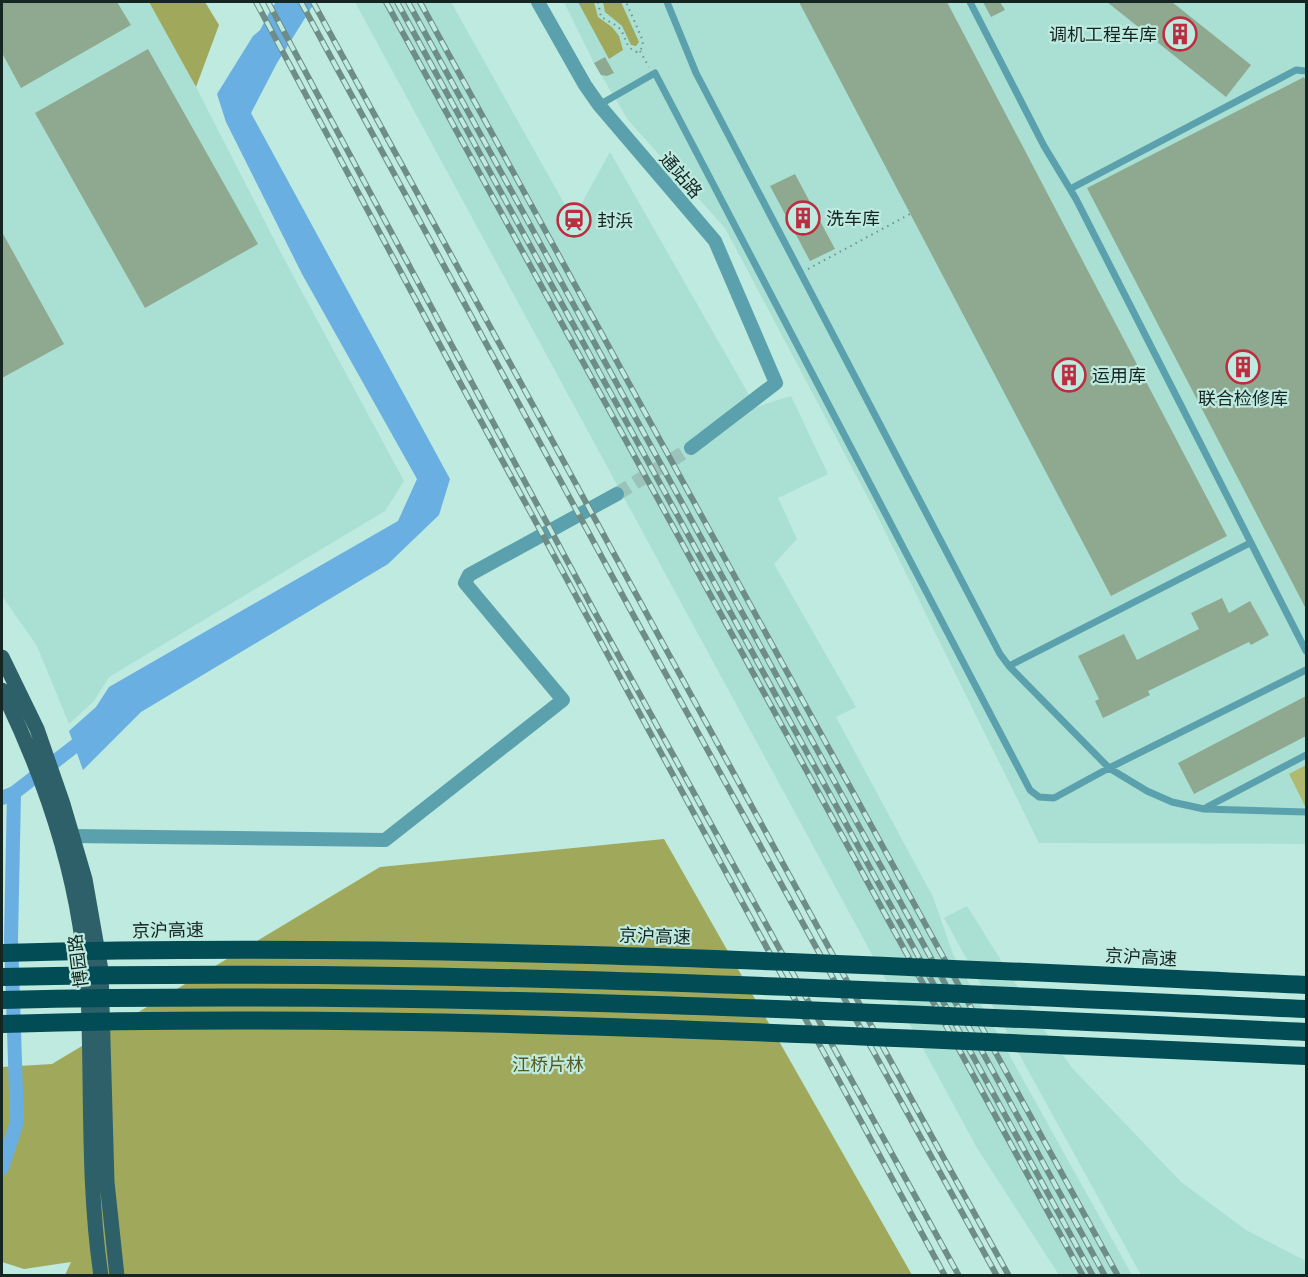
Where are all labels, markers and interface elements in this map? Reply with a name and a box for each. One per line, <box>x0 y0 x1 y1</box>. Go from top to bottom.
building icon: 调机工程车库 <box>1162 16 1198 52</box>
place label: 调机工程车库 <box>1049 24 1157 45</box>
street label: 通站路 <box>655 148 707 202</box>
building icon: 洗车库 <box>785 200 821 236</box>
station icon: 封浜 <box>556 202 592 238</box>
place label: 洗车库 <box>826 208 880 229</box>
place label: 封浜 <box>597 210 633 231</box>
building icon: 联合检修库 <box>1225 349 1261 385</box>
building icon: 运用库 <box>1051 357 1087 393</box>
place label: 运用库 <box>1092 365 1146 386</box>
place label: 联合检修库 <box>1198 388 1288 409</box>
street label: 京沪高速 <box>132 919 204 941</box>
street label: 京沪高速 <box>619 924 691 948</box>
street label: 博园路 <box>64 933 92 989</box>
street label: 京沪高速 <box>1104 945 1178 969</box>
park label: 江桥片林 <box>512 1054 584 1075</box>

